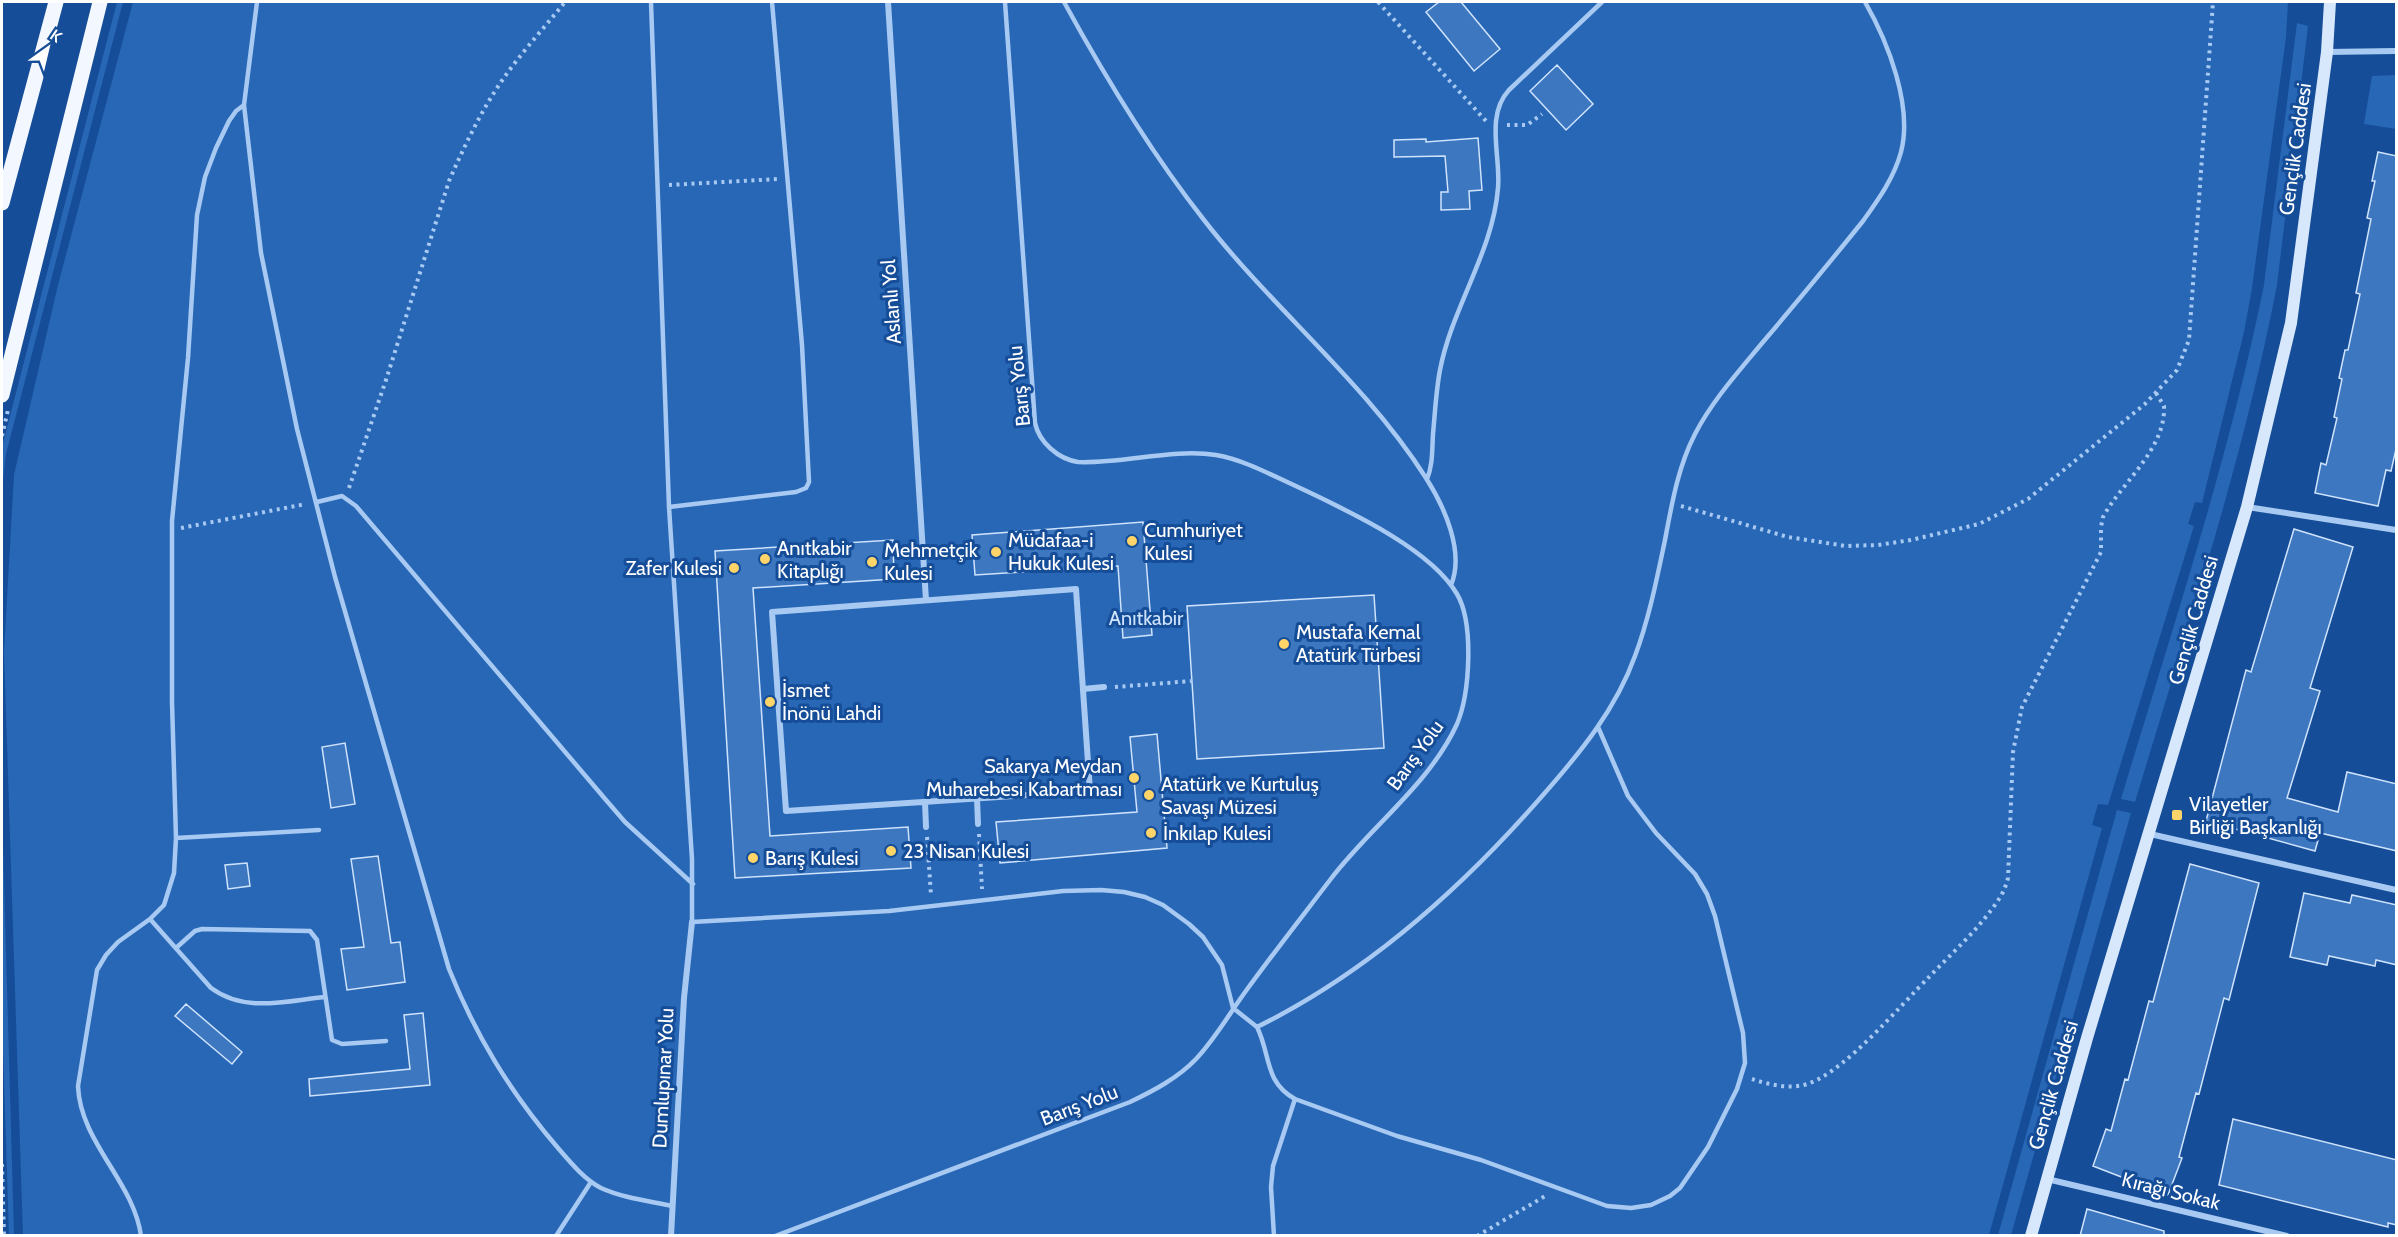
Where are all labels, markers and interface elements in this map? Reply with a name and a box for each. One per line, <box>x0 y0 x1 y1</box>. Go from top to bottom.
north arrow <box>18 18 78 78</box>
text: K <box>47 25 66 47</box>
street label: Gençlik Caddesi <box>2274 81 2316 217</box>
street label: Aslanlı Yol <box>876 259 906 345</box>
street label: Barış Yolu <box>1003 345 1035 427</box>
place label: Cumhuriyet Kulesi <box>1144 518 1243 565</box>
place label: Müdafaa-i Hukuk Kulesi <box>1008 528 1114 575</box>
marker: Cumhuriyet Kulesi <box>1125 534 1139 548</box>
place label: Anıtkabir Kitaplığı <box>777 536 852 583</box>
place label: Mehmetçik Kulesi <box>884 538 978 585</box>
marker: Müdafaa-i Hukuk Kulesi <box>989 545 1003 559</box>
marker: Anıtkabir Kitaplığı <box>758 552 772 566</box>
street label: Gençlik Caddesi <box>2163 553 2223 687</box>
marker: Mehmetçik Kulesi <box>865 555 879 569</box>
place label: Zafer Kulesi <box>626 556 722 580</box>
marker: Zafer Kulesi <box>727 561 741 575</box>
park label: Anıtkabir <box>1109 606 1184 630</box>
place label: Mustafa Kemal Atatürk Türbesi <box>1296 620 1421 667</box>
marker: Mustafa Kemal Atatürk Türbesi <box>1277 637 1291 651</box>
place label: İsmet İnönü Lahdi <box>782 678 881 725</box>
marker: İsmet İnönü Lahdi <box>763 695 777 709</box>
street label: Barış Yolu <box>1382 715 1448 795</box>
place label: Sakarya Meydan Muharebesi Kabartması <box>926 754 1122 801</box>
marker: Sakarya Meydan Muharebesi Kabartması <box>1127 771 1141 785</box>
place label: Atatürk ve Kurtuluş Savaşı Müzesi <box>1161 772 1319 819</box>
marker: Atatürk ve Kurtuluş Savaşı Müzesi <box>1142 788 1156 802</box>
place label: Vilayetler Birliği Başkanlığı <box>2189 792 2322 839</box>
marker: Vilayetler Birliği Başkanlığı <box>2170 808 2184 822</box>
place label: İnkılap Kulesi <box>1163 821 1271 845</box>
marker: İnkılap Kulesi <box>1144 826 1158 840</box>
place label: 23 Nisan Kulesi <box>903 839 1029 863</box>
marker: 23 Nisan Kulesi <box>884 844 898 858</box>
place label: Barış Kulesi <box>765 846 859 870</box>
marker: Barış Kulesi <box>746 851 760 865</box>
street label: Dumlupınar Yolu <box>647 1007 679 1149</box>
street label: Gençlik Caddesi <box>2023 1018 2083 1152</box>
street label: Barış Yolu <box>1037 1079 1121 1131</box>
street label: Kırağı Sokak <box>2119 1167 2223 1215</box>

